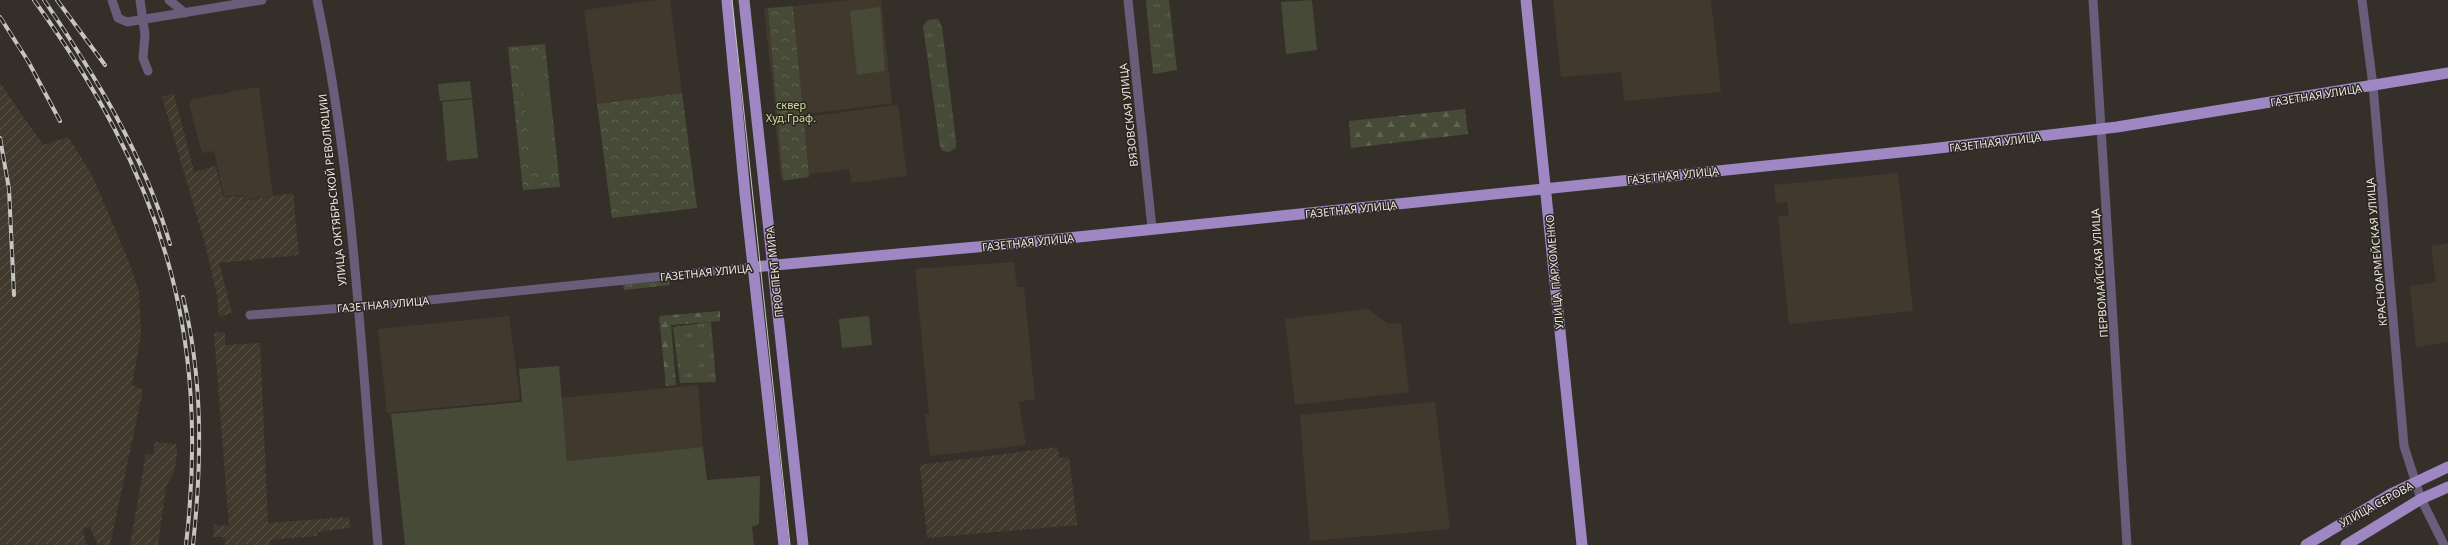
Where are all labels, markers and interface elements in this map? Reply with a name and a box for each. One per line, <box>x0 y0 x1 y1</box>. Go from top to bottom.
street label: ВЯЗОВСКАЯ УЛИЦА <box>1115 62 1141 167</box>
street label: ГАЗЕТНАЯ УЛИЦА <box>2269 80 2364 110</box>
street label: УЛИЦА ОКТЯБРЬСКОЙ РЕВОЛЮЦИИ <box>314 93 350 287</box>
park label: сквер Худ.Граф. <box>766 97 816 125</box>
street label: ГАЗЕТНАЯ УЛИЦА <box>1948 129 2043 155</box>
street label: ГАЗЕТНАЯ УЛИЦА <box>1626 163 1721 187</box>
street label: КРАСНОАРМЕЙСКАЯ УЛИЦА <box>2362 176 2390 327</box>
street label: ГАЗЕТНАЯ УЛИЦА <box>1304 197 1399 221</box>
street label: ПЕРВОМАЙСКАЯ УЛИЦА <box>2087 207 2111 338</box>
street label: УЛИЦА ПАРХОМЕНКО <box>1542 214 1566 330</box>
street label: ПРОСПЕКТ МИРА <box>762 225 786 318</box>
street label: ГАЗЕТНАЯ УЛИЦА <box>981 230 1076 254</box>
street label: ГАЗЕТНАЯ УЛИЦА <box>659 260 754 284</box>
street label: ГАЗЕТНАЯ УЛИЦА <box>336 292 431 315</box>
street label: УЛИЦА СЕРОВА <box>2336 477 2416 530</box>

